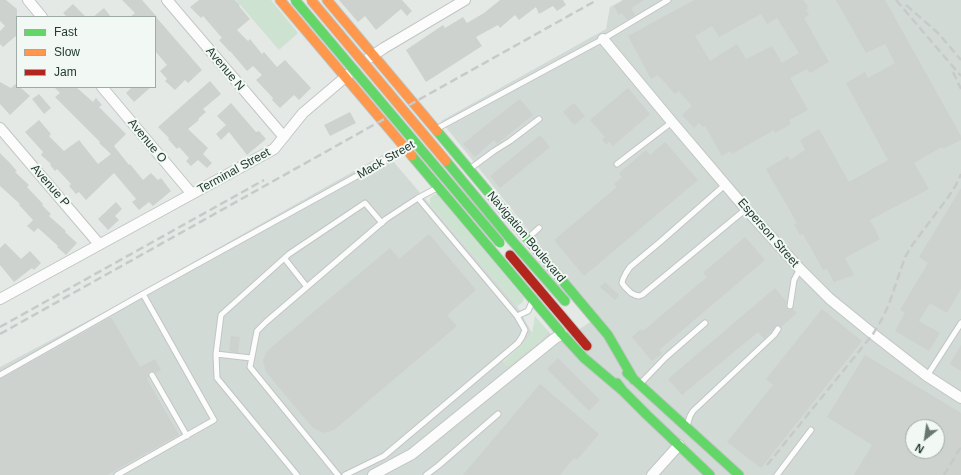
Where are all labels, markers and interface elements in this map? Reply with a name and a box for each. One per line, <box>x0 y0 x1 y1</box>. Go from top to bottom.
legend <box>16 16 156 88</box>
text: Fast <box>54 25 77 39</box>
street label: Avenue N <box>203 44 247 94</box>
text: Slow <box>54 45 80 59</box>
text: Jam <box>54 65 77 79</box>
street label: Avenue O <box>124 116 170 166</box>
street label: Mack Street <box>355 138 417 182</box>
street label: Terminal Street <box>195 145 273 197</box>
street label: Avenue P <box>28 162 72 210</box>
street label: Navigation Boulevard <box>484 189 568 285</box>
street label: Esperson Street <box>734 196 802 270</box>
north arrow <box>905 419 945 459</box>
text: N <box>913 441 926 456</box>

